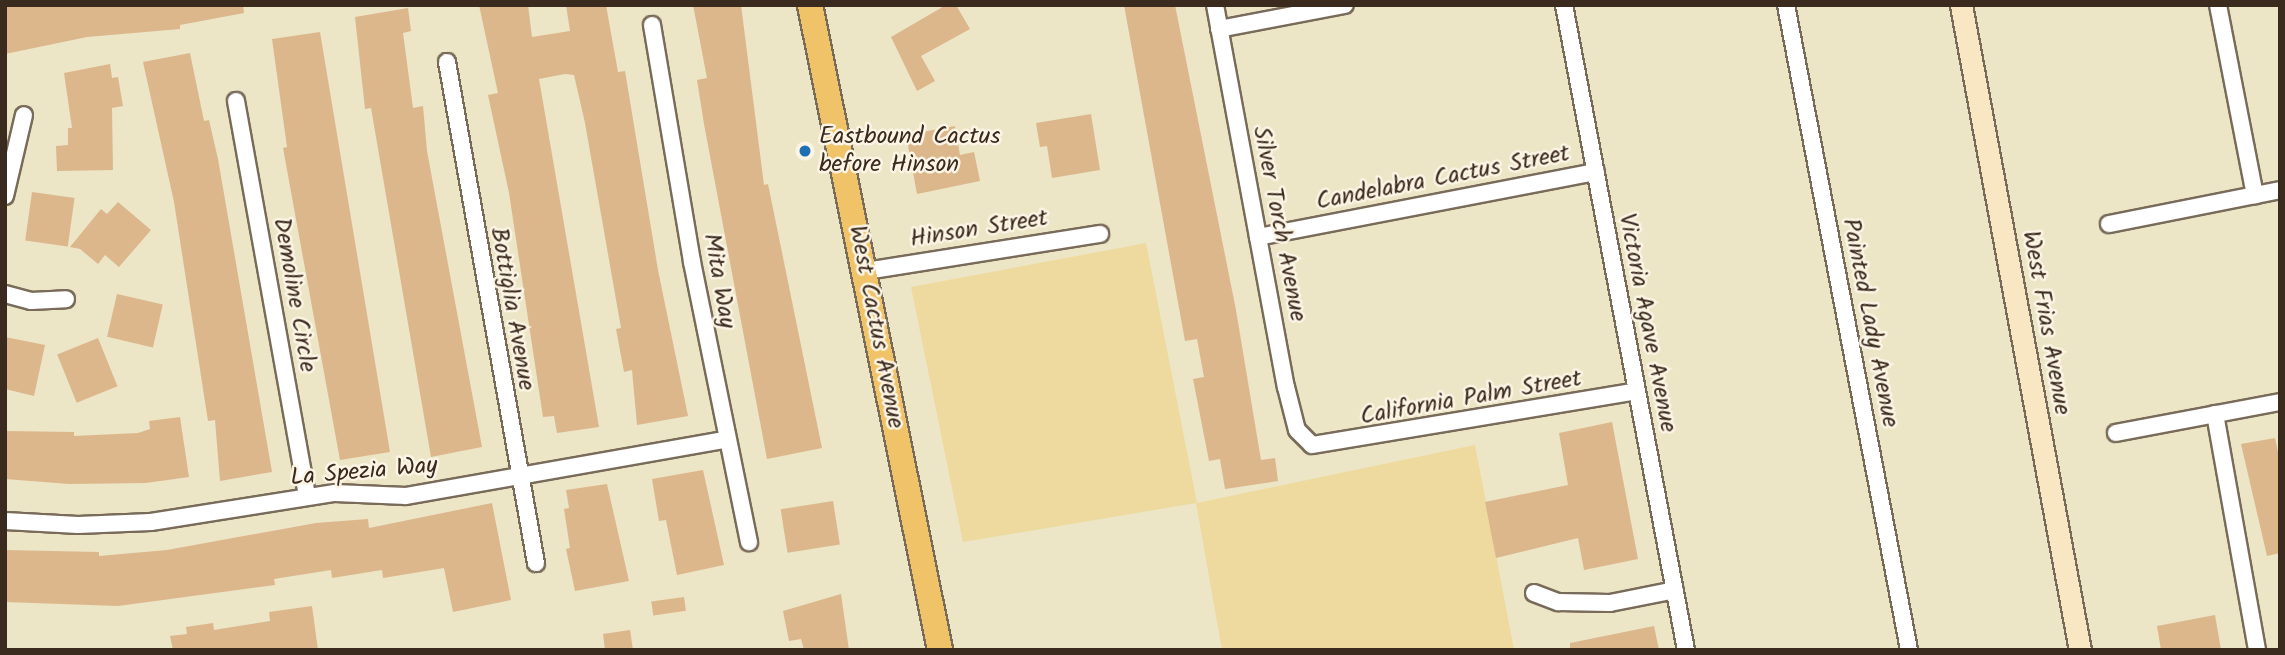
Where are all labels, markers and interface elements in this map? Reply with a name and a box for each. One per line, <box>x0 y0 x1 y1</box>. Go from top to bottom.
place label: Eastbound Cactus before Hinson <box>819 123 1001 179</box>
street label: Silver Torch Avenue <box>1246 124 1312 324</box>
street label: Candelabra Cactus Street <box>1314 139 1572 217</box>
marker: Eastbound Cactus before Hinson <box>797 143 813 159</box>
street label: Hinson Street <box>908 204 1050 254</box>
street label: Victoria Agave Avenue <box>1612 211 1682 435</box>
street label: Demoline Circle <box>266 215 322 375</box>
street label: Painted Lady Avenue <box>1836 216 1904 430</box>
street label: West Cactus Avenue <box>842 223 910 431</box>
street label: Bottiglia Avenue <box>483 225 541 393</box>
street label: West Frias Avenue <box>2016 229 2076 417</box>
street label: Mita Way <box>696 231 742 331</box>
street label: California Palm Street <box>1358 364 1584 432</box>
street label: La Spezia Way <box>289 451 439 493</box>

